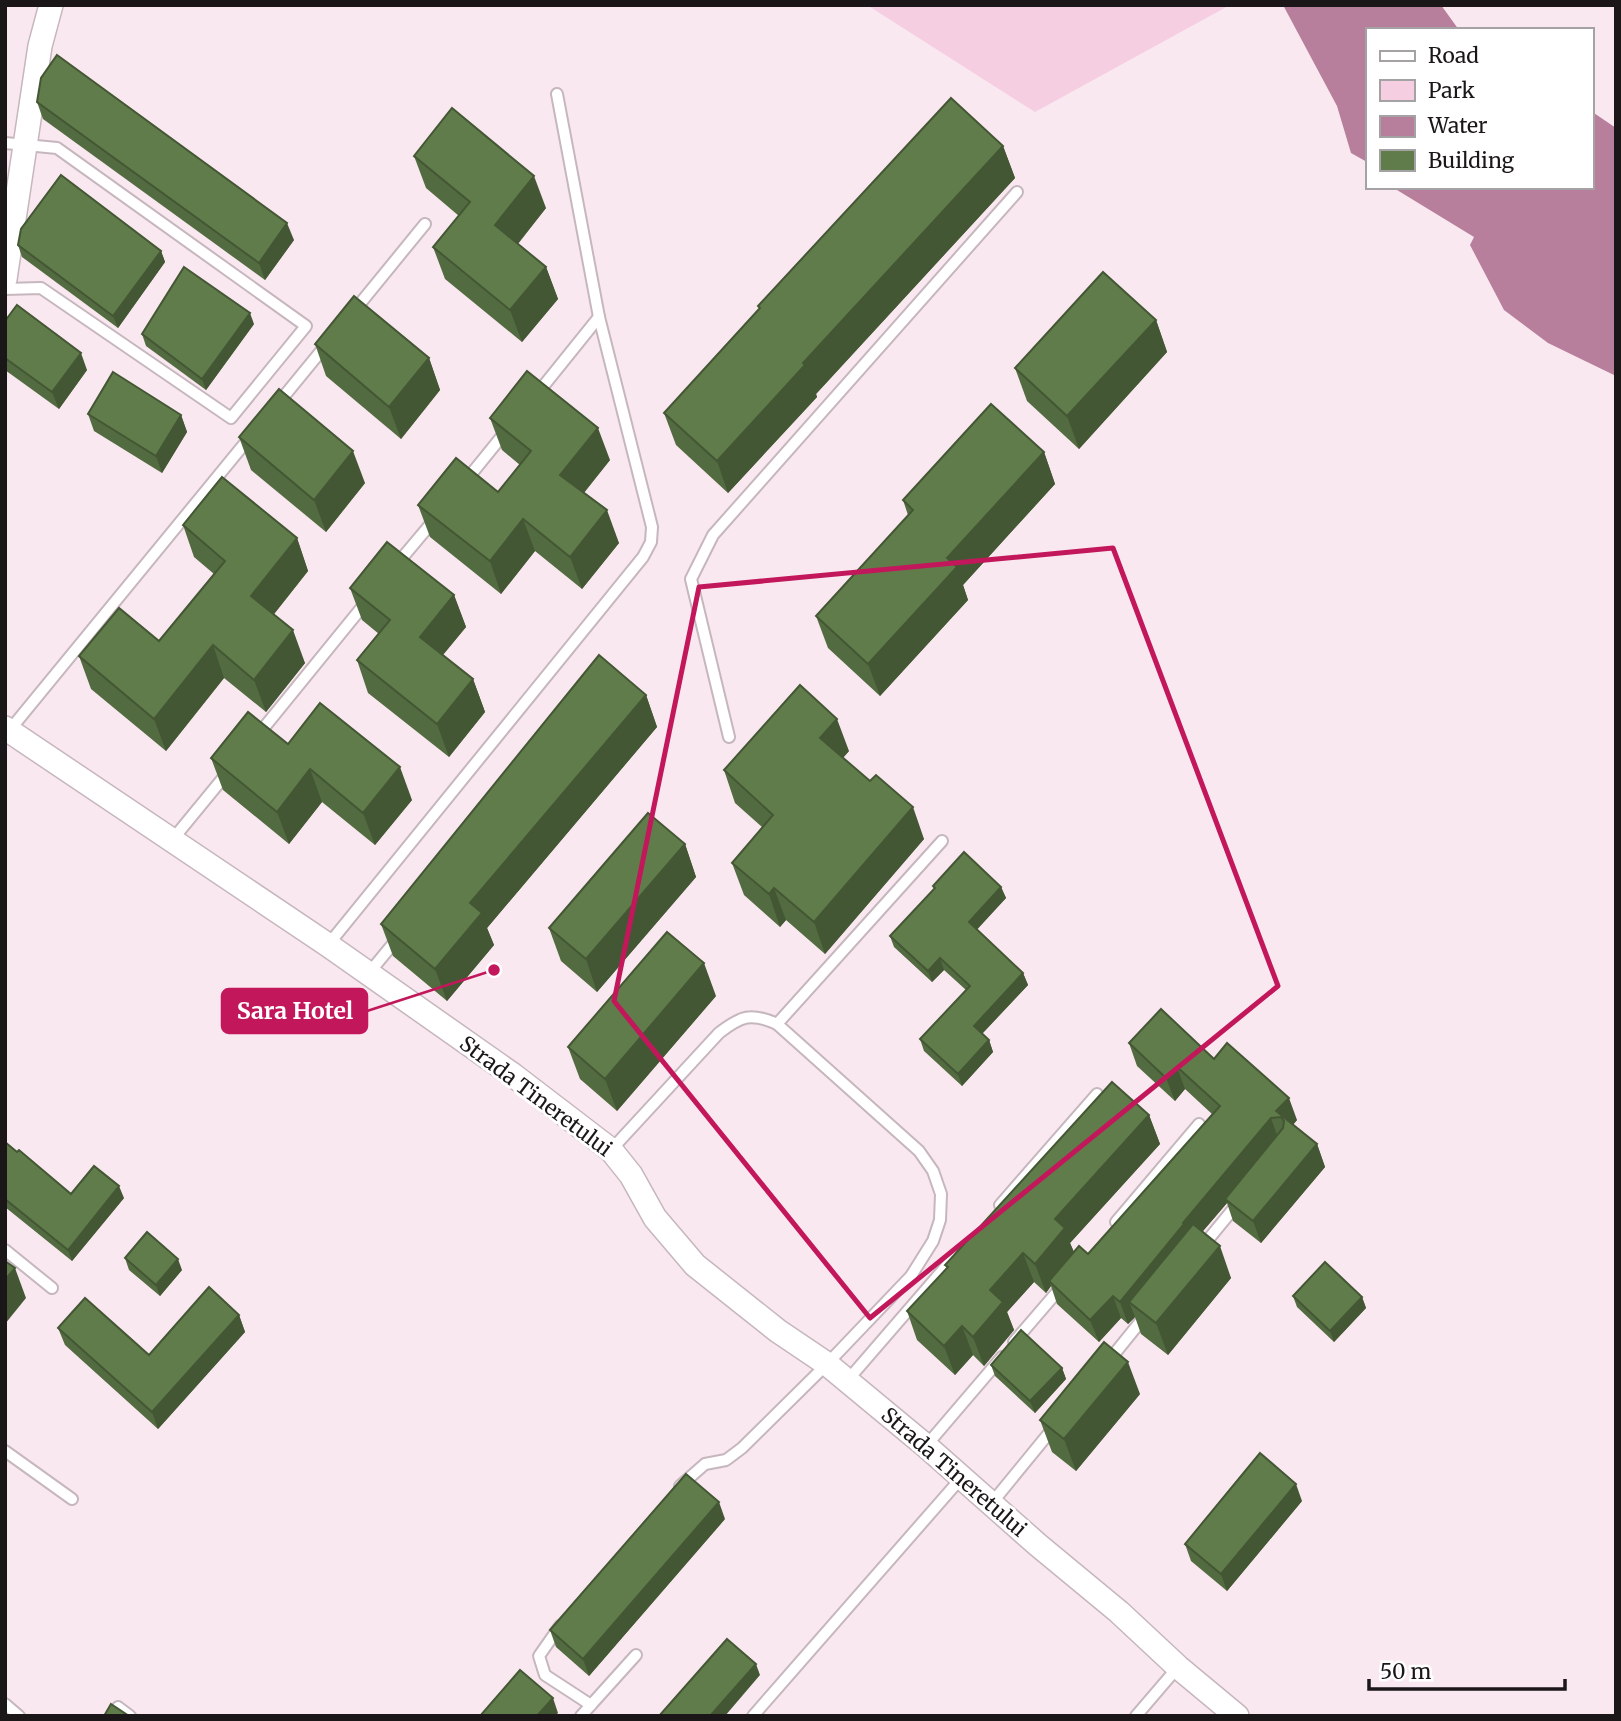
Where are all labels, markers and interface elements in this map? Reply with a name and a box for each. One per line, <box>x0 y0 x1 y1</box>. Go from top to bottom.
legend <box>1366 28 1593 189</box>
text: Road <box>1428 42 1479 69</box>
text: Park <box>1428 77 1475 104</box>
text: Water <box>1427 112 1487 139</box>
text: Building <box>1428 147 1515 174</box>
callout: Sara Hotel <box>222 989 367 1033</box>
text: Sara Hotel <box>237 996 354 1025</box>
street label: Strada Tineretului <box>454 1030 618 1162</box>
street label: Strada Tineretului <box>876 1401 1032 1543</box>
scale bar <box>1369 1648 1565 1692</box>
text: 50 m <box>1380 1658 1431 1685</box>

